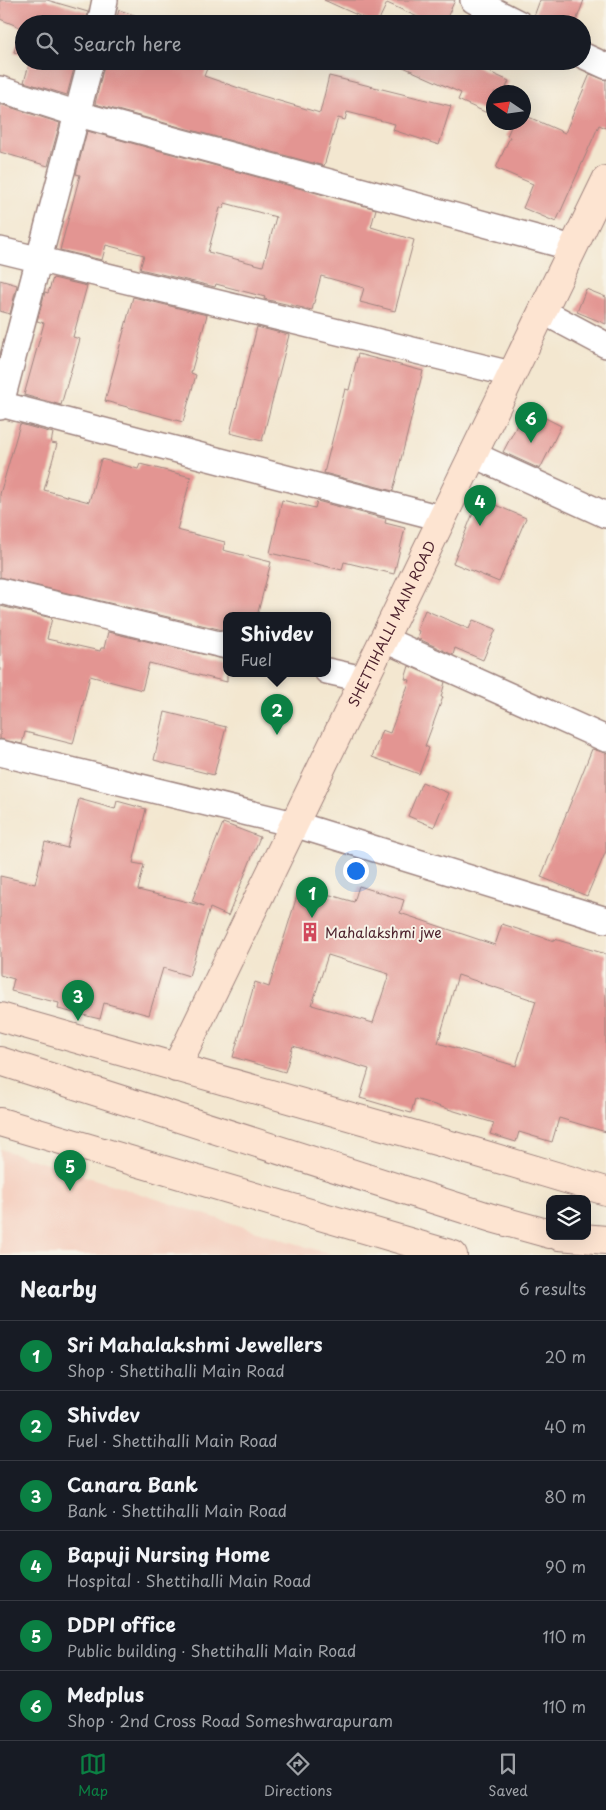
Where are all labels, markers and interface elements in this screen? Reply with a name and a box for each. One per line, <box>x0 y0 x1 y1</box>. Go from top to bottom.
search box <box>15 15 591 70</box>
icon: search <box>33 29 61 57</box>
text: Search here <box>73 29 182 57</box>
north arrow <box>486 85 531 130</box>
pin: 6 <box>515 402 547 443</box>
pin: 4 <box>464 485 496 526</box>
street label: SHETTIHALLI MAIN ROAD <box>342 537 440 710</box>
popup <box>223 612 331 677</box>
text: Shivdev <box>240 619 314 647</box>
text: Fuel <box>240 647 272 671</box>
pin: 2 <box>261 694 293 735</box>
your location <box>343 858 369 884</box>
pin: 1 <box>296 877 328 918</box>
building icon: Mahalakshmi jwe <box>299 921 321 943</box>
place label: Mahalakshmi jwe <box>325 922 442 943</box>
pin: 3 <box>62 980 94 1021</box>
pin: 5 <box>54 1150 86 1191</box>
map controls <box>546 1195 591 1240</box>
button: layers <box>546 1195 591 1240</box>
text: Nearby <box>20 1272 97 1304</box>
text: 6 results <box>519 1276 586 1300</box>
text: Sri Mahalakshmi Jewellers <box>67 1330 323 1358</box>
text: 1 <box>32 1344 40 1368</box>
text: 20 m <box>545 1344 586 1368</box>
text: Shop · Shettihalli Main Road <box>67 1358 285 1382</box>
text: Shivdev <box>67 1400 140 1428</box>
text: 2 <box>30 1414 42 1438</box>
text: 40 m <box>544 1414 586 1438</box>
text: Fuel · Shettihalli Main Road <box>67 1428 278 1452</box>
text: Canara Bank <box>67 1470 198 1498</box>
text: 3 <box>31 1484 41 1508</box>
text: 80 m <box>544 1484 586 1508</box>
text: Bank · Shettihalli Main Road <box>67 1498 287 1522</box>
text: Bapuji Nursing Home <box>67 1540 270 1568</box>
text: 4 <box>31 1554 41 1578</box>
text: 90 m <box>545 1554 586 1578</box>
text: Hospital · Shettihalli Main Road <box>67 1568 311 1592</box>
text: DDPI office <box>67 1610 176 1638</box>
text: 5 <box>31 1624 41 1648</box>
text: 110 m <box>543 1624 586 1648</box>
text: Public building · Shettihalli Main Road <box>67 1638 356 1662</box>
text: Medplus <box>67 1680 144 1708</box>
text: 6 <box>30 1694 42 1718</box>
text: 110 m <box>543 1694 586 1718</box>
text: Shop · 2nd Cross Road Someshwarapuram <box>67 1708 393 1732</box>
tab: Map <box>78 1750 108 1801</box>
tab: Directions <box>264 1750 332 1801</box>
tab: Saved <box>488 1750 528 1801</box>

